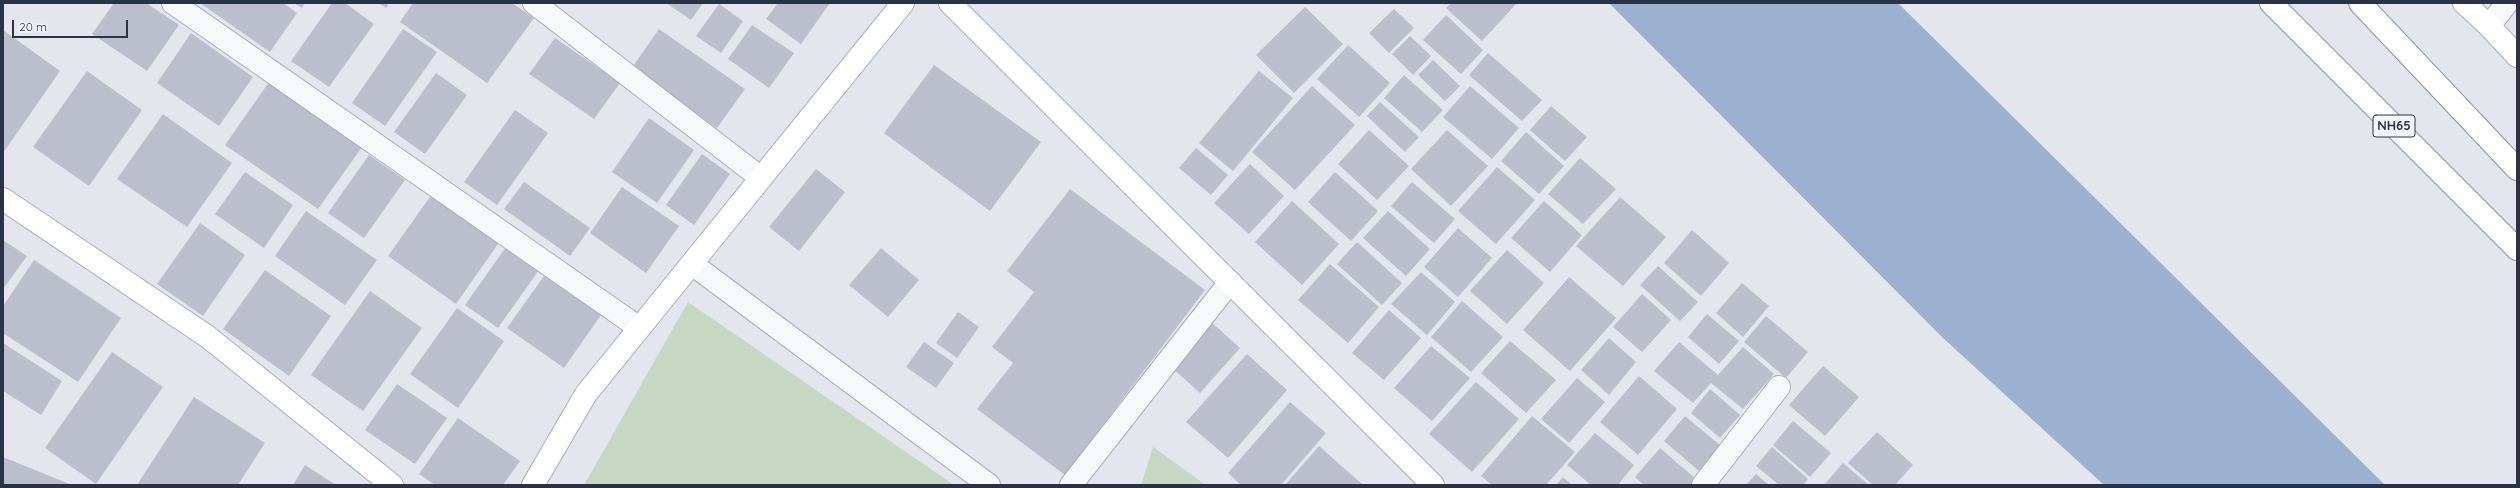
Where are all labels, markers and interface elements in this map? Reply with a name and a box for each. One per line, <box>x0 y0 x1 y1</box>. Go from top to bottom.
scale bar <box>14 12 130 38</box>
text: 20 m <box>19 19 47 34</box>
road number: NH65 <box>2373 115 2415 137</box>

